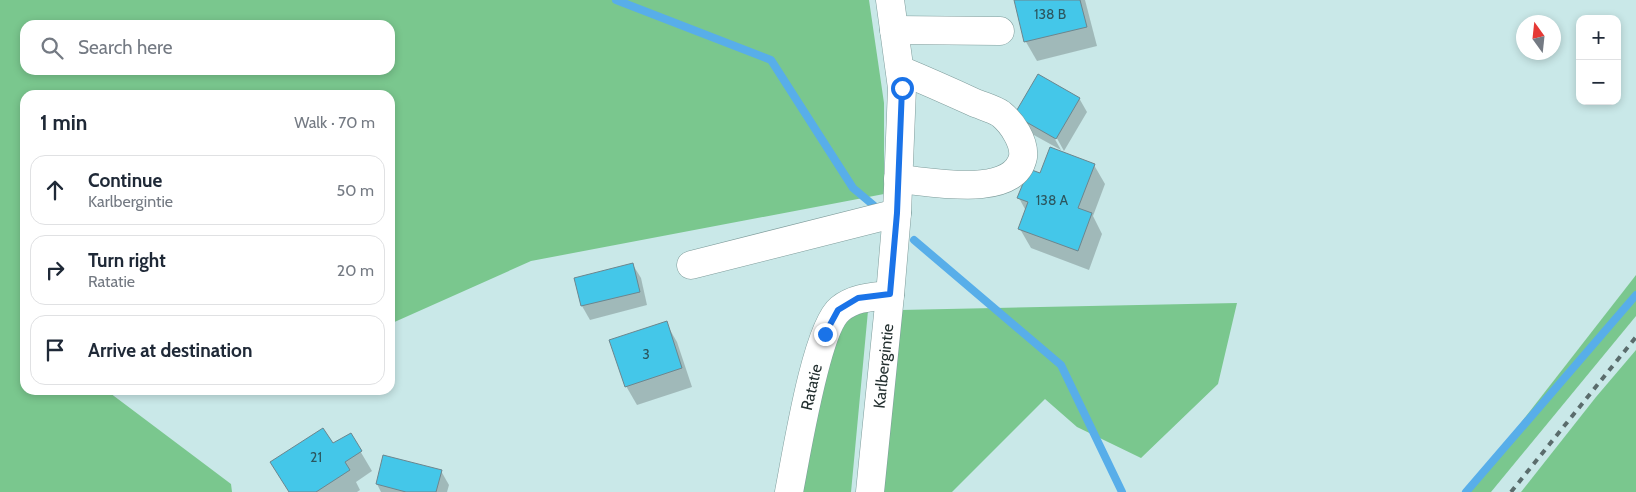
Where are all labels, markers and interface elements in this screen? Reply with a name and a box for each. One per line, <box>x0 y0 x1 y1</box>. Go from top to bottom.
house number: 138 B <box>1034 5 1066 23</box>
north arrow <box>1516 15 1561 60</box>
map controls <box>1576 15 1621 105</box>
button: + <box>1576 15 1621 60</box>
search box <box>20 20 395 75</box>
icon: search <box>38 34 66 62</box>
text: Search here <box>78 36 172 59</box>
button: − <box>1576 60 1621 105</box>
route start <box>891 77 914 100</box>
text: 1 min <box>40 110 87 135</box>
text: Walk · 70 m <box>294 113 375 132</box>
text: Continue <box>88 169 162 192</box>
icon: ahead <box>41 176 69 204</box>
text: 50 m <box>337 181 374 200</box>
house number: 138 A <box>1036 191 1069 209</box>
text: Karlbergintie <box>88 192 173 211</box>
text: Turn right <box>88 249 166 272</box>
icon: right <box>41 256 69 284</box>
text: 20 m <box>337 261 374 280</box>
text: Ratatie <box>88 272 135 291</box>
route end <box>814 323 837 346</box>
street label: Karlbergintie <box>870 323 897 409</box>
icon: arrive <box>41 336 69 364</box>
text: Arrive at destination <box>88 339 252 362</box>
house number: 3 <box>642 345 650 363</box>
street label: Ratatie <box>797 362 826 412</box>
house number: 21 <box>310 448 322 466</box>

